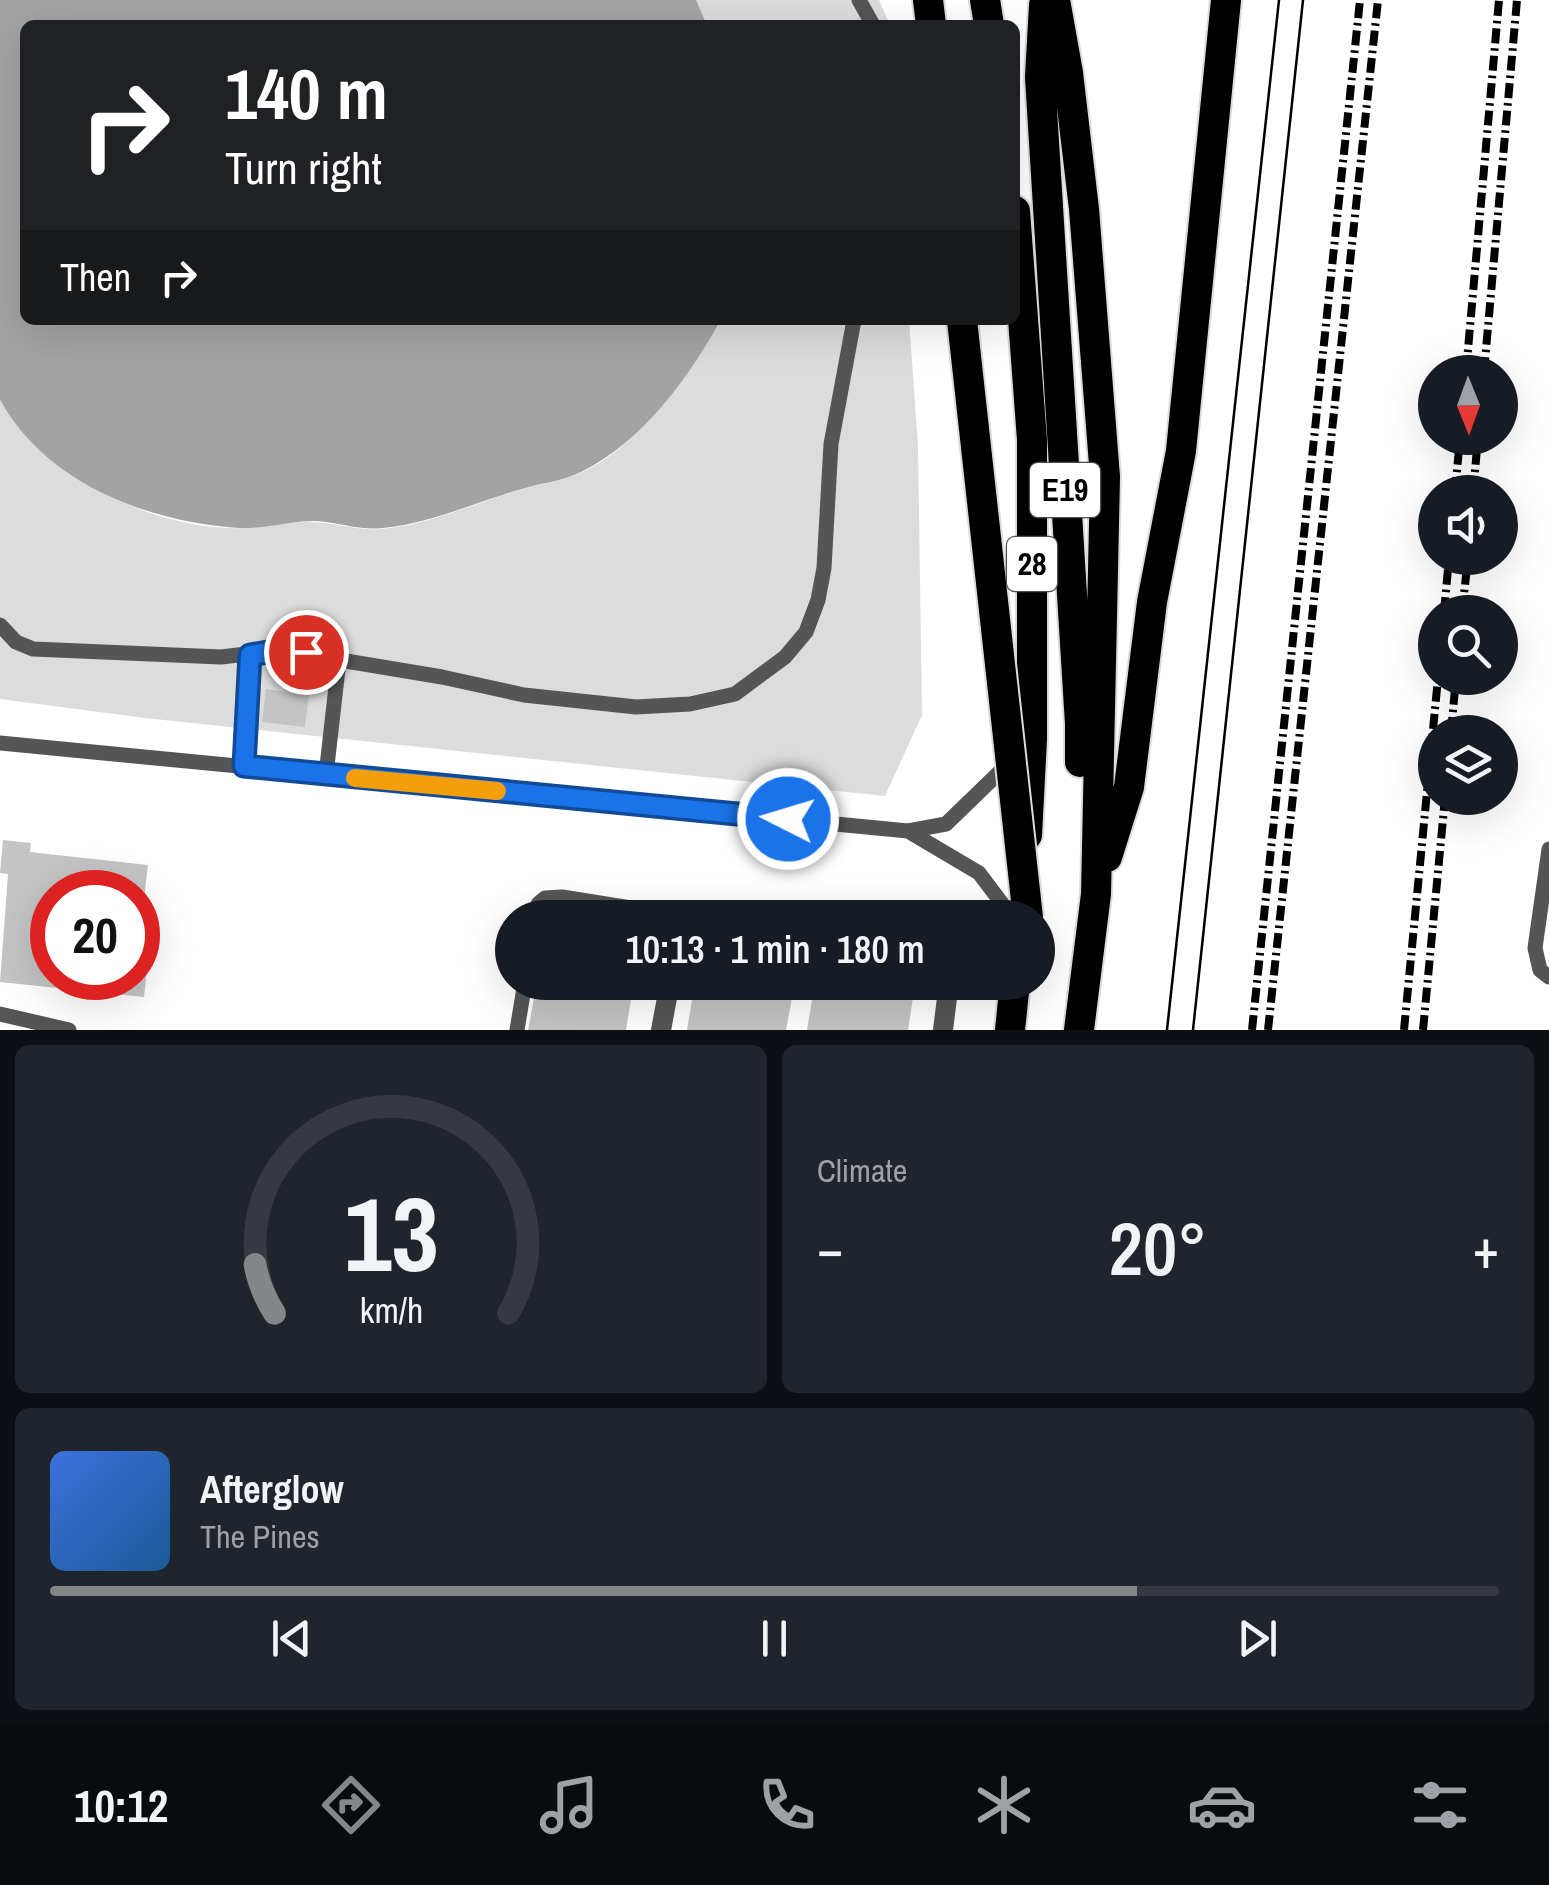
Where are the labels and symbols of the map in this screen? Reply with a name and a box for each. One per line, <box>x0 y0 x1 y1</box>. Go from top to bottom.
north arrow <box>1418 355 1518 455</box>
road number: E19 <box>1030 463 1100 517</box>
road number: 28 <box>1007 537 1057 591</box>
pin <box>264 610 349 695</box>
position arrow <box>736 767 840 871</box>
speed limit sign: 20 <box>30 870 160 1000</box>

